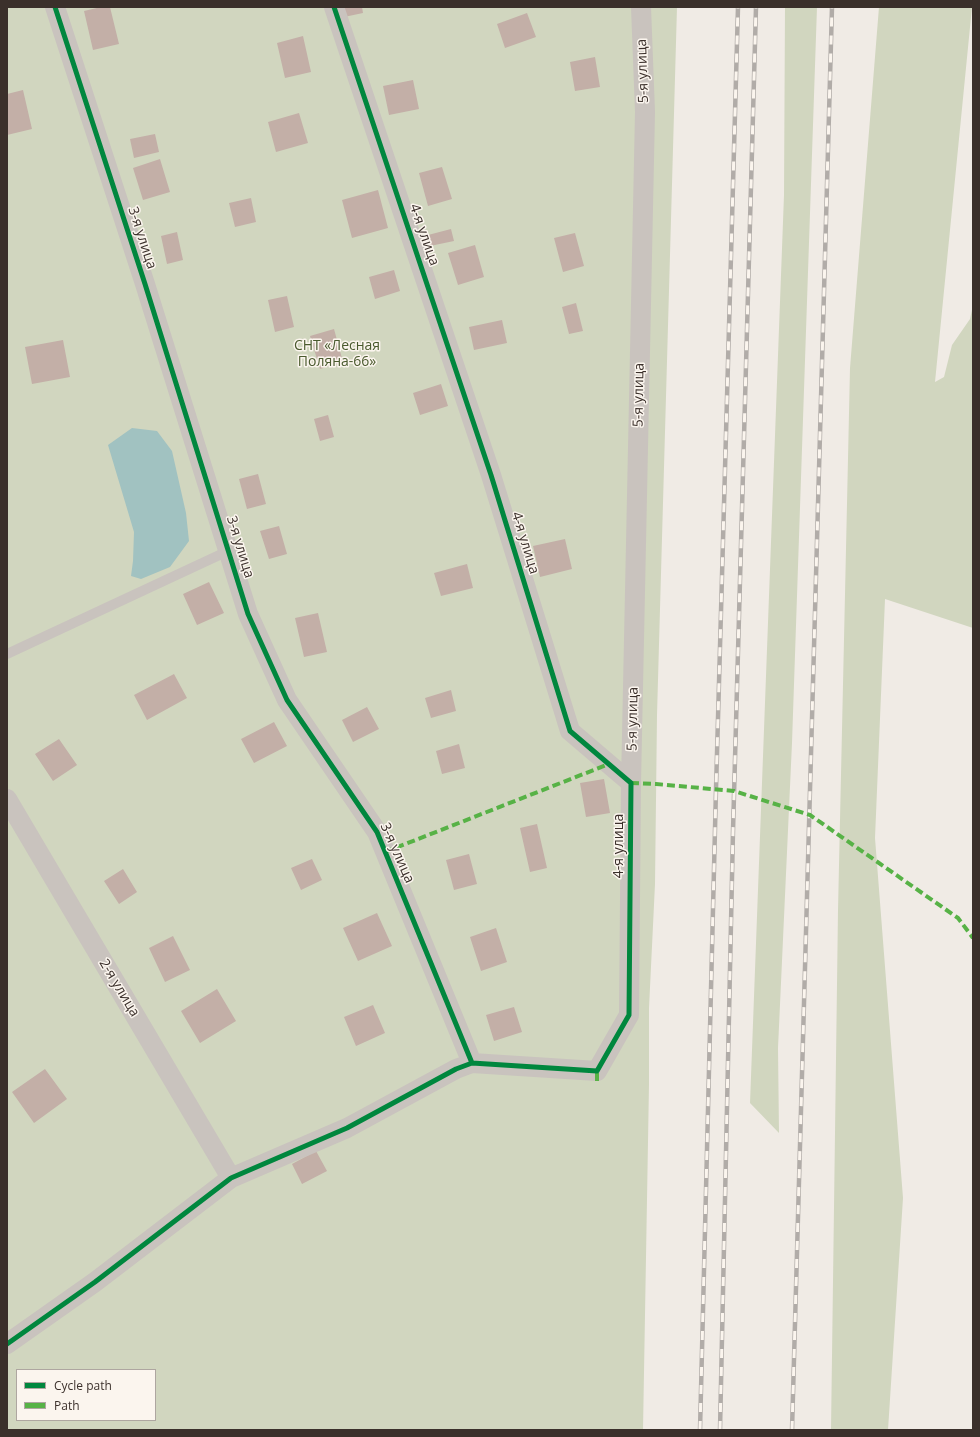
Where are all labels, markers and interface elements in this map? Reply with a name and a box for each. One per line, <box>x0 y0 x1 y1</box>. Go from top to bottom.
street label: 5-я улица <box>633 39 653 103</box>
street label: 4-я улица <box>406 202 442 268</box>
street label: 3-я улица <box>124 205 160 271</box>
park label: СНТ «Лесная Поляна-66» <box>294 338 380 370</box>
street label: 5-я улица <box>630 363 648 427</box>
street label: 4-я улица <box>508 510 542 576</box>
street label: 3-я улица <box>223 514 257 580</box>
street label: 5-я улица <box>624 687 642 751</box>
street label: 4-я улица <box>611 814 627 878</box>
street label: 3-я улица <box>376 820 418 886</box>
street label: 2-я улица <box>95 956 143 1020</box>
legend <box>16 1369 156 1421</box>
text: Cycle path <box>54 1377 112 1394</box>
text: Path <box>54 1397 80 1414</box>

